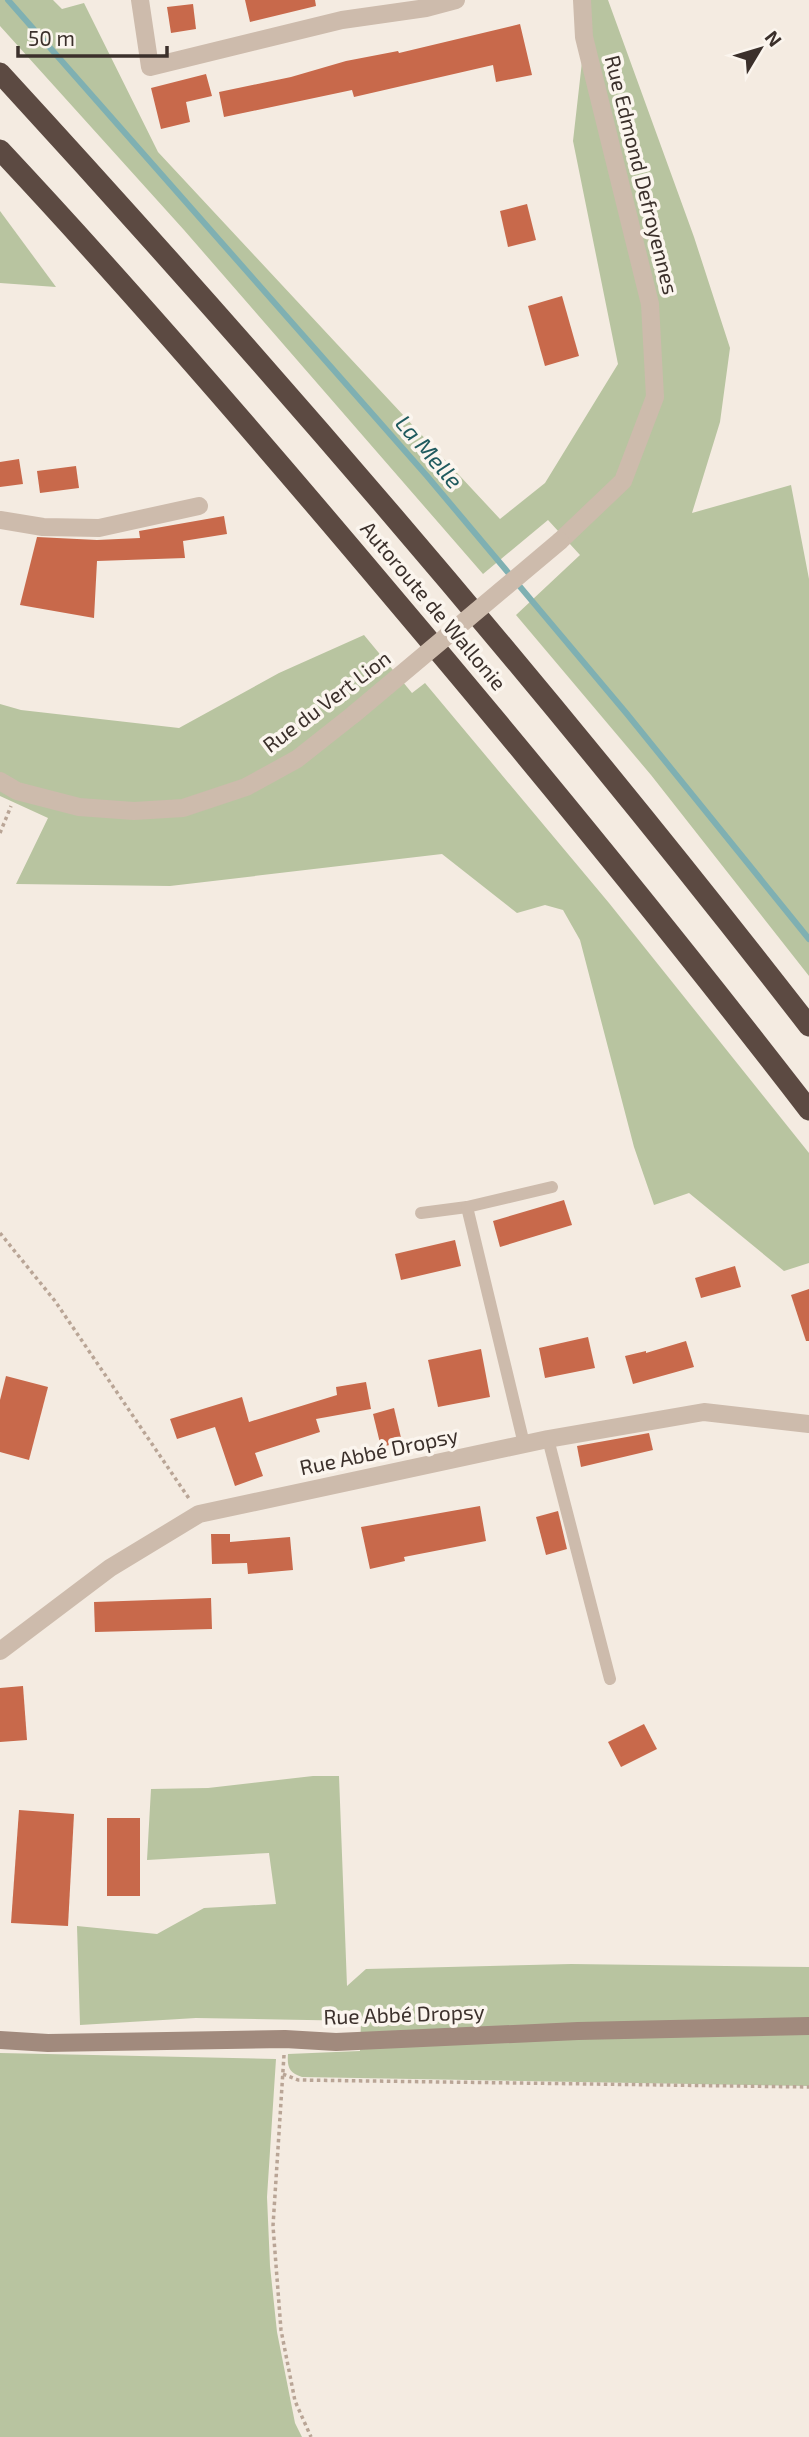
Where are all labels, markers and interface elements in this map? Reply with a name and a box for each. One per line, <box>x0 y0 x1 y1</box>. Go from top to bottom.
scale bar <box>18 14 166 58</box>
north arrow <box>725 14 795 84</box>
text: 50 m <box>28 25 75 50</box>
text: N <box>761 26 787 51</box>
street label: Rue Edmond Defroyennes <box>601 52 684 297</box>
water label: La Melle <box>390 409 469 494</box>
street label: Autoroute de Wallonie <box>356 515 512 695</box>
street label: Rue du Vert Lion <box>257 645 395 757</box>
street label: Rue Abbé Dropsy <box>297 1422 460 1480</box>
street label: Rue Abbé Dropsy <box>323 1998 485 2029</box>

